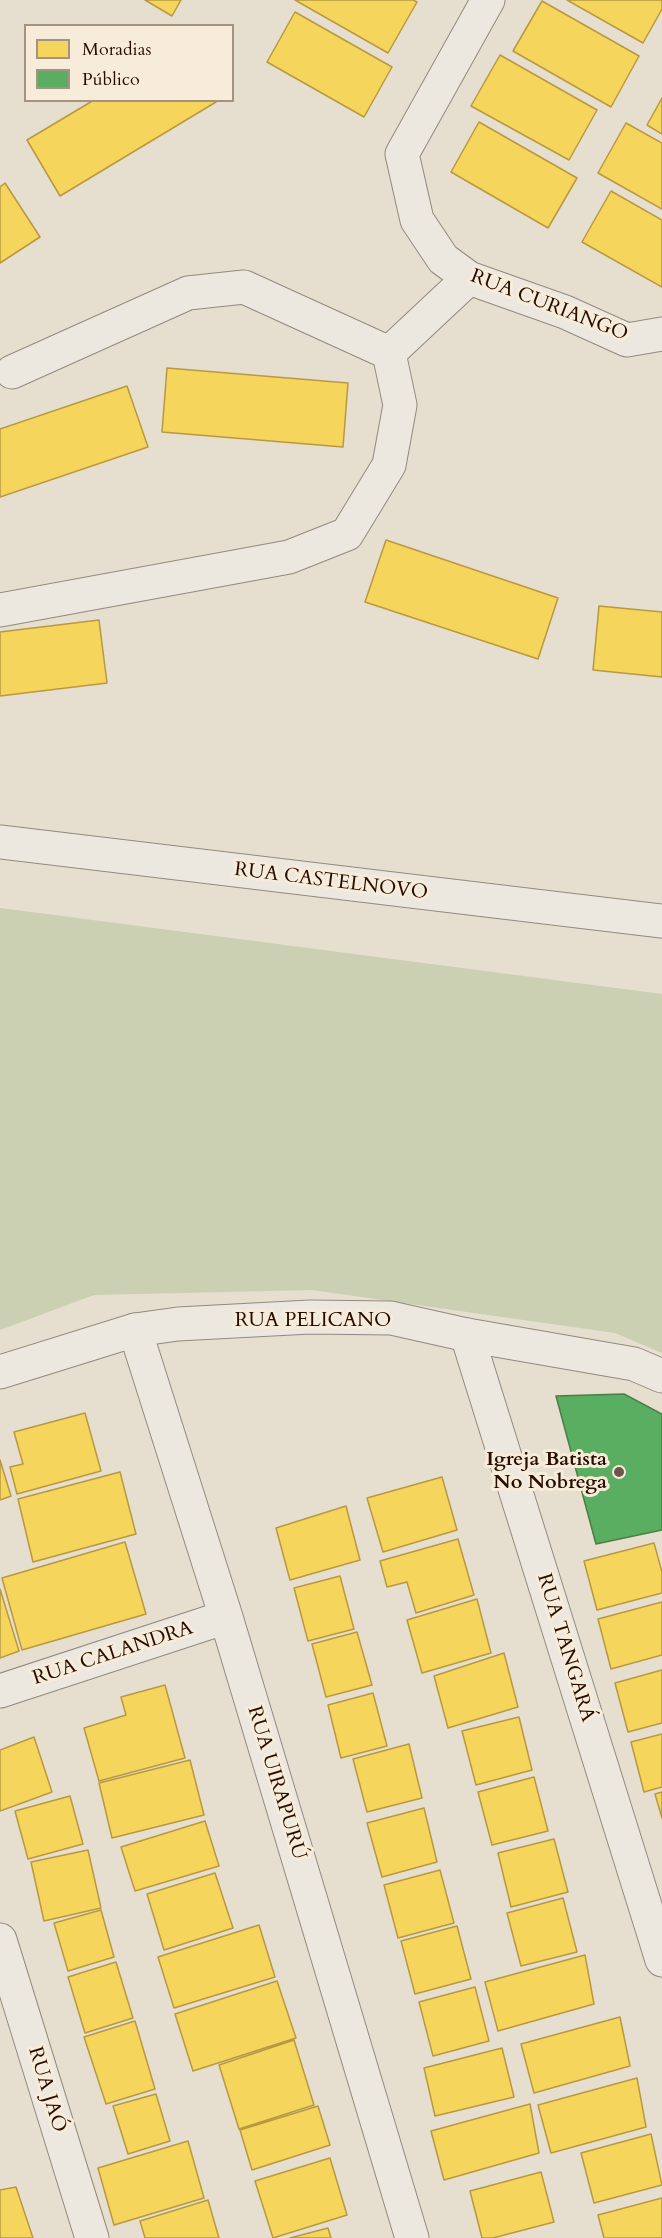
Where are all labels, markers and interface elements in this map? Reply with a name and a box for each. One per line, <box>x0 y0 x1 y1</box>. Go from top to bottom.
legend <box>24 24 234 102</box>
text: Moradias <box>82 37 151 62</box>
text: Público <box>82 67 140 92</box>
street label: RUA CURIANGO <box>467 265 631 347</box>
street label: RUA CASTELNOVO <box>233 858 429 906</box>
street label: RUA PELICANO <box>235 1309 391 1333</box>
place label: Igreja Batista No Nobrega <box>486 1448 607 1495</box>
marker: Igreja Batista No Nobrega <box>612 1465 626 1479</box>
street label: RUA TANGARÁ <box>531 1571 599 1725</box>
street label: RUA CALANDRA <box>30 1617 196 1691</box>
street label: RUA UIRAPURÚ <box>241 1703 311 1863</box>
street label: RUA JAÓ <box>22 2044 70 2134</box>

